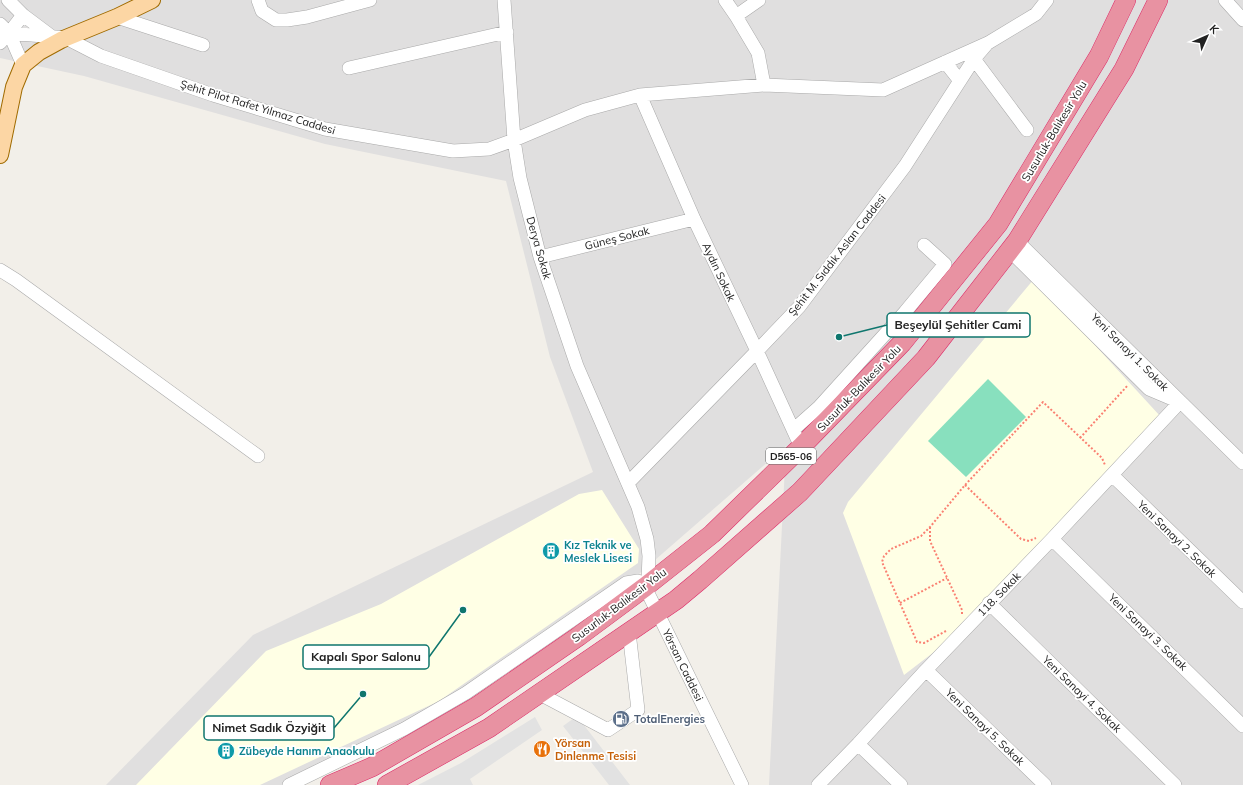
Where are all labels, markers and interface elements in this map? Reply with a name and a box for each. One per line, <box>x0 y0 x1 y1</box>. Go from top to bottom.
north arrow <box>1187 16 1227 56</box>
text: K <box>1207 21 1222 37</box>
street label: Şehit Pilot Rafet Yılmaz Caddesi <box>179 77 337 137</box>
street label: Susurluk-Balıkesir Yolu <box>1018 78 1090 184</box>
street label: Şehit M. Sıddık Aslan Caddesi <box>785 191 889 319</box>
street label: Derya Sokak <box>523 215 555 281</box>
street label: Güneş Sokak <box>583 223 651 253</box>
street label: Aydın Sokak <box>699 240 739 304</box>
street label: Yeni Sanayi 1. Sokak <box>1087 309 1172 394</box>
callout: Beşeylül Şehitler Cami <box>887 313 1030 337</box>
text: Beşeylül Şehitler Cami <box>895 317 1021 332</box>
street label: Susurluk-Balıkesir Yolu <box>814 342 904 434</box>
road number: D565-06 <box>766 448 816 464</box>
street label: Yeni Sanayi 2. Sokak <box>1134 497 1220 581</box>
place label: Kız Teknik ve Meslek Lisesi <box>564 538 632 565</box>
building icon: Kız Teknik ve Meslek Lisesi <box>541 541 561 561</box>
street label: Susurluk-Balıkesir Yolu <box>569 565 669 645</box>
street label: 118. Sokak <box>974 569 1024 619</box>
street label: Yeni Sanayi 3. Sokak <box>1105 590 1191 674</box>
street label: Yörsan Caddesi <box>659 626 707 703</box>
callout: Kapalı Spor Salonu <box>303 645 429 669</box>
text: Kapalı Spor Salonu <box>311 649 421 664</box>
street label: Yeni Sanayi 4. Sokak <box>1039 652 1125 736</box>
street label: Yeni Sanayi 5. Sokak <box>942 685 1028 769</box>
fuel station icon: TotalEnergies <box>611 709 631 729</box>
place label: TotalEnergies <box>634 712 705 726</box>
callout: Nimet Sadık Özyiğit <box>204 716 334 740</box>
text: Nimet Sadık Özyiğit <box>212 720 326 735</box>
place label: Yörsan Dinlenme Tesisi <box>554 736 636 763</box>
restaurant icon: Yörsan Dinlenme Tesisi <box>532 739 552 759</box>
building icon: Zübeyde Hanım Anaokulu <box>216 741 236 761</box>
place label: Zübeyde Hanım Anaokulu <box>239 744 375 758</box>

